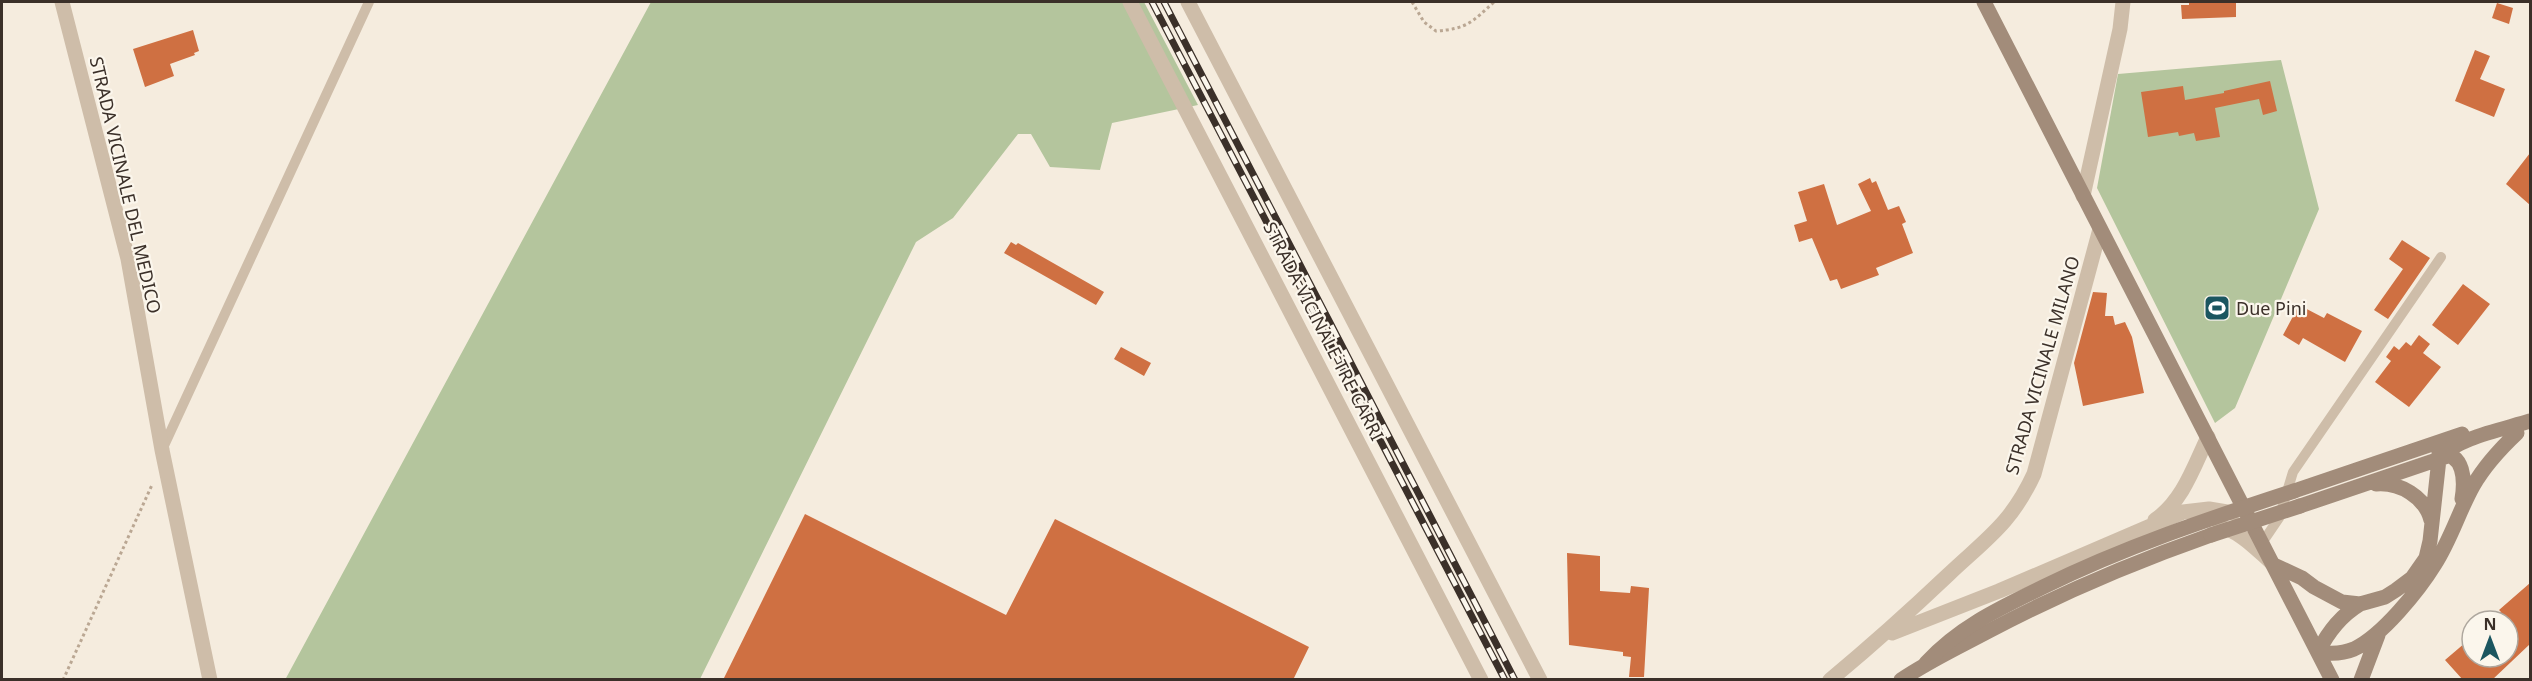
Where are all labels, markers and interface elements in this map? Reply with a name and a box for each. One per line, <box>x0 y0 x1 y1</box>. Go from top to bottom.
street label: STRADA VICINALE DEL MEDICO <box>85 54 167 316</box>
street label: STRADA VICINALE TRE CARRI <box>1258 218 1390 444</box>
street label: STRADA VICINALE MILANO <box>1999 253 2085 477</box>
sports icon: Due Pini <box>2202 293 2232 323</box>
place label: Due Pini <box>2236 296 2306 320</box>
north arrow <box>2460 609 2520 669</box>
text: N <box>2483 613 2497 635</box>

